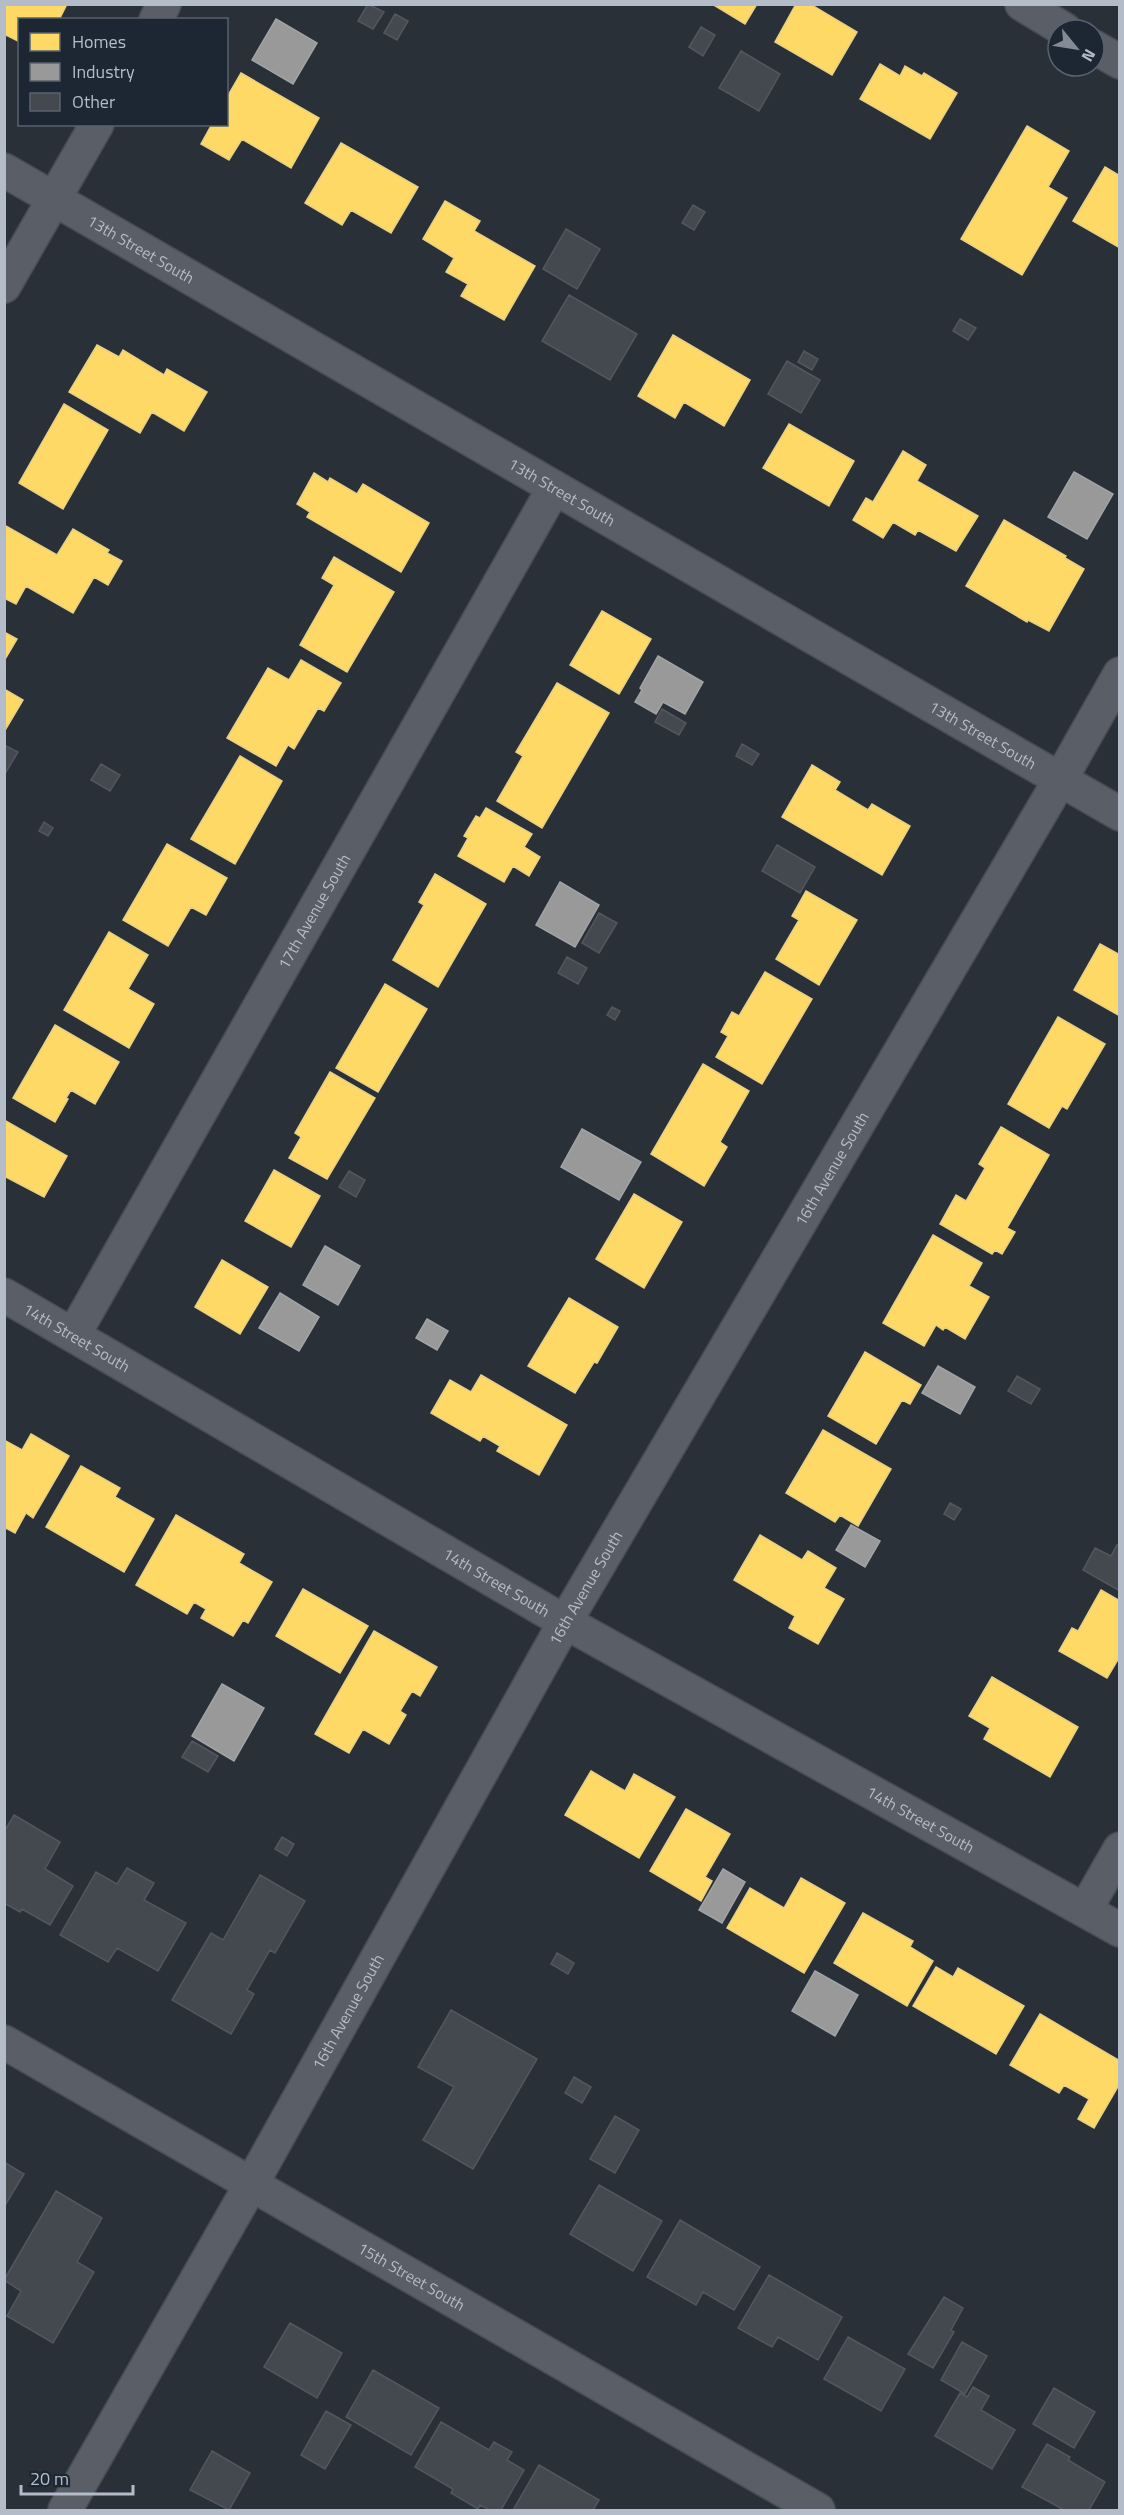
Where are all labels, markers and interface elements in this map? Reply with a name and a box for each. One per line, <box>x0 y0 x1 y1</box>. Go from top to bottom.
legend <box>18 18 228 126</box>
north arrow <box>1046 18 1106 78</box>
text: Homes <box>72 28 126 55</box>
text: N <box>1076 45 1102 66</box>
text: Industry <box>72 58 135 85</box>
text: Other <box>72 88 115 115</box>
street label: 13th Street South <box>83 208 199 289</box>
street label: 13th Street South <box>504 451 620 532</box>
street label: 13th Street South <box>925 694 1041 775</box>
street label: 17th Avenue South <box>272 849 356 973</box>
street label: 16th Avenue South <box>788 1107 875 1230</box>
street label: 14th Street South <box>19 1297 135 1378</box>
street label: 16th Avenue South <box>542 1526 628 1649</box>
street label: 14th Street South <box>438 1541 554 1623</box>
street label: 14th Street South <box>862 1780 979 1859</box>
street label: 16th Avenue South <box>306 1949 390 2074</box>
street label: 15th Street South <box>353 2236 470 2317</box>
scale bar <box>21 2458 134 2496</box>
text: 20 m <box>30 2465 69 2492</box>

